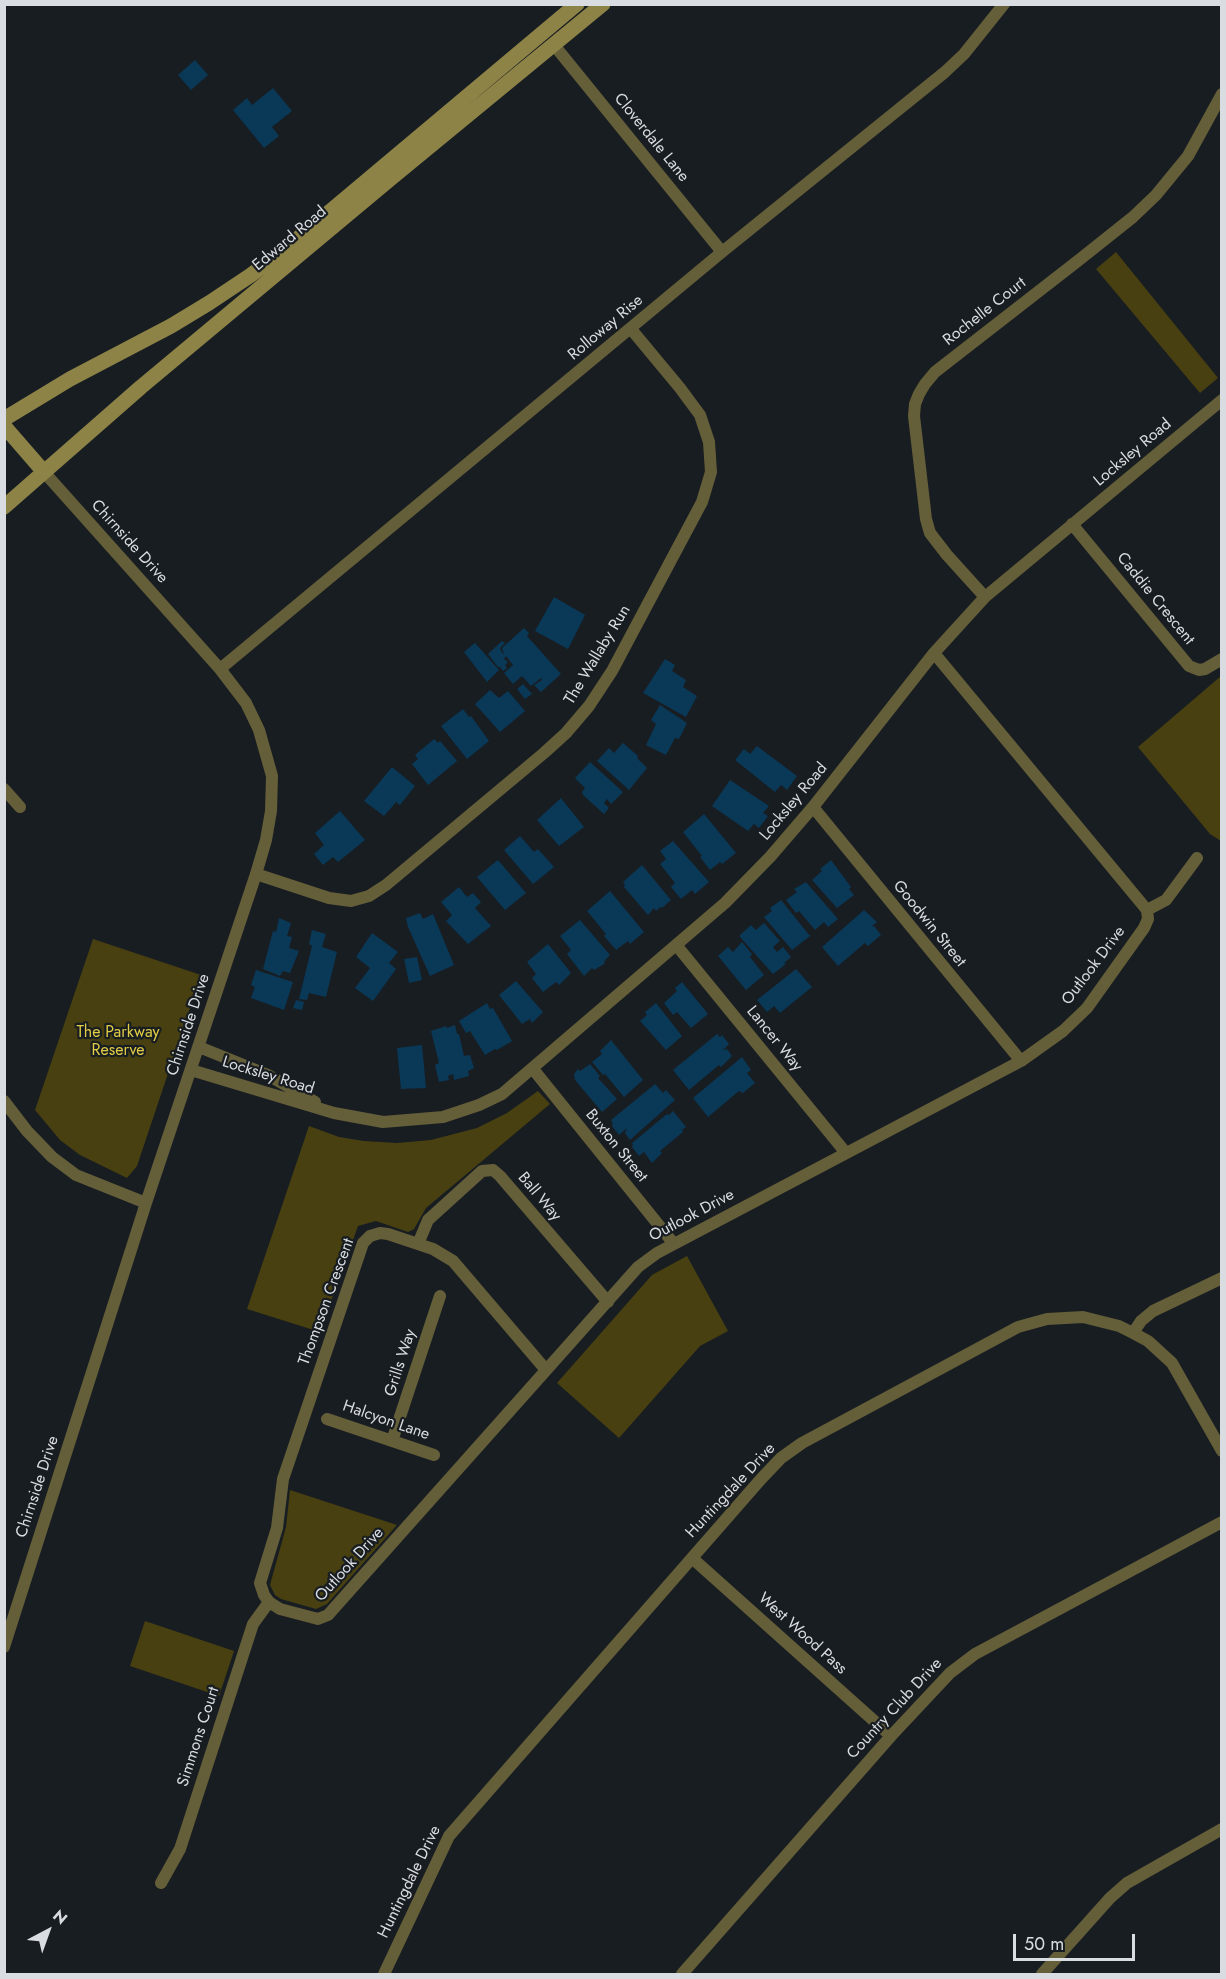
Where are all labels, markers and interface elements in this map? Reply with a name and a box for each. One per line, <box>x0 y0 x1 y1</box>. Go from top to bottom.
street label: Cloverdale Lane <box>609 90 693 186</box>
street label: Edward Road <box>249 203 331 275</box>
street label: Rochelle Court <box>940 274 1030 350</box>
street label: Rolloway Rise <box>565 291 647 365</box>
street label: Locksley Road <box>1090 415 1176 491</box>
street label: Chirnside Drive <box>86 496 172 588</box>
street label: Caddie Crescent <box>1112 549 1198 649</box>
street label: The Wallaby Run <box>561 602 635 708</box>
street label: Locksley Road <box>756 759 832 845</box>
street label: Goodwin Street <box>888 877 970 971</box>
street label: Outlook Drive <box>1058 923 1130 1009</box>
street label: Chirnside Drive <box>164 972 214 1078</box>
street label: Lancer Way <box>742 1003 806 1075</box>
park label: The Parkway Reserve <box>76 1023 160 1061</box>
street label: Locksley Road <box>220 1053 316 1099</box>
street label: Buxton Street <box>581 1106 651 1186</box>
street label: Ball Way <box>513 1169 565 1225</box>
street label: Outlook Drive <box>646 1186 738 1246</box>
street label: Thompson Crescent <box>295 1236 359 1368</box>
street label: Grills Way <box>381 1327 421 1399</box>
street label: Halcyon Lane <box>340 1397 432 1445</box>
street label: Chirnside Drive <box>13 1434 63 1540</box>
street label: Huntingdale Drive <box>682 1440 780 1542</box>
street label: Outlook Drive <box>312 1524 388 1606</box>
street label: West Wood Pass <box>754 1589 850 1679</box>
street label: Country Club Drive <box>843 1655 947 1763</box>
street label: Simmons Court <box>174 1685 224 1789</box>
street label: Huntingdale Drive <box>374 1823 446 1941</box>
north arrow <box>18 1901 78 1961</box>
text: N <box>48 1904 72 1930</box>
scale bar <box>1016 1922 1138 1960</box>
text: 50 m <box>1024 1931 1064 1957</box>

